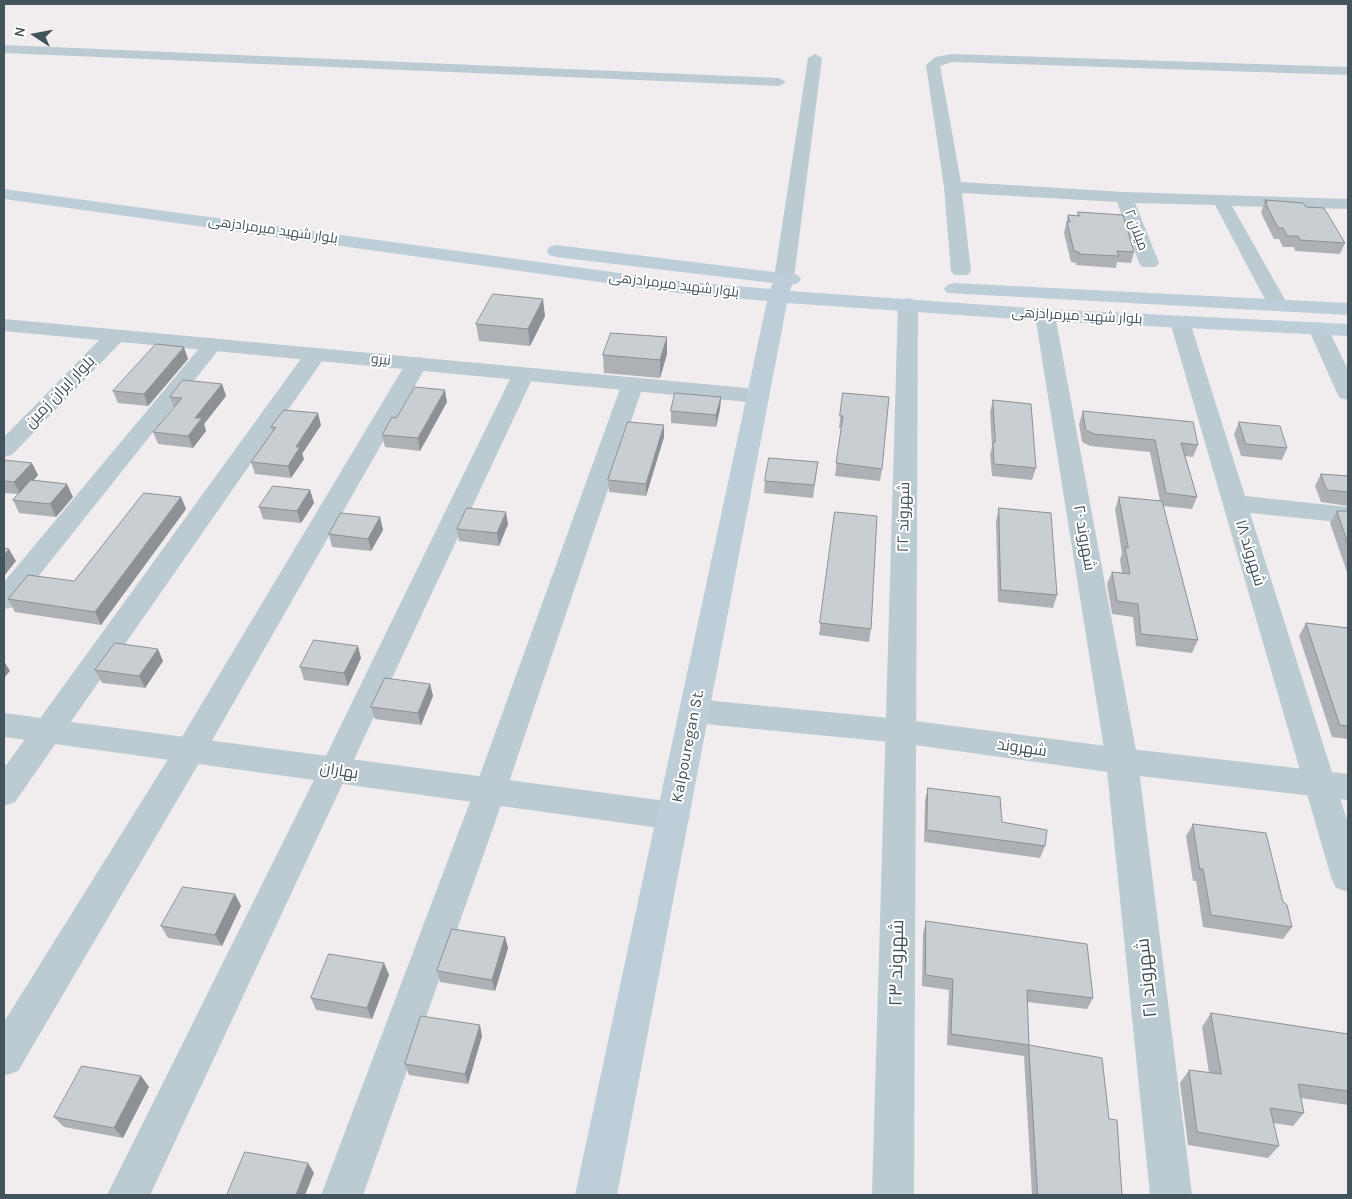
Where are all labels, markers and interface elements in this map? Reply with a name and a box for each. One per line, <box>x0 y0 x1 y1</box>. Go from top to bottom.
north arrow <box>10 10 60 60</box>
text: N <box>10 25 29 39</box>
street label: میلان ۲ <box>1121 207 1151 253</box>
street label: بلوار شهید میرمرادزهی <box>207 213 339 247</box>
street label: بلوار شهید میرمرادزهی <box>608 269 740 301</box>
street label: بلوار شهید میرمرادزهی <box>1011 304 1143 328</box>
street label: نیرو <box>370 351 392 369</box>
street label: بلوار ایران زمین <box>21 352 99 432</box>
street label: شهروند ۲۲ <box>894 481 914 553</box>
street label: شهروند ۲۰ <box>1069 504 1099 572</box>
street label: شهروند ۱۸ <box>1231 517 1269 589</box>
street label: Kalpouregan St. <box>668 688 708 804</box>
street label: شهروند <box>996 735 1048 761</box>
street label: بهاران <box>318 758 360 784</box>
street label: شهروند ۲۳ <box>885 919 909 1007</box>
street label: شهروند ۲۱ <box>1131 937 1163 1019</box>

